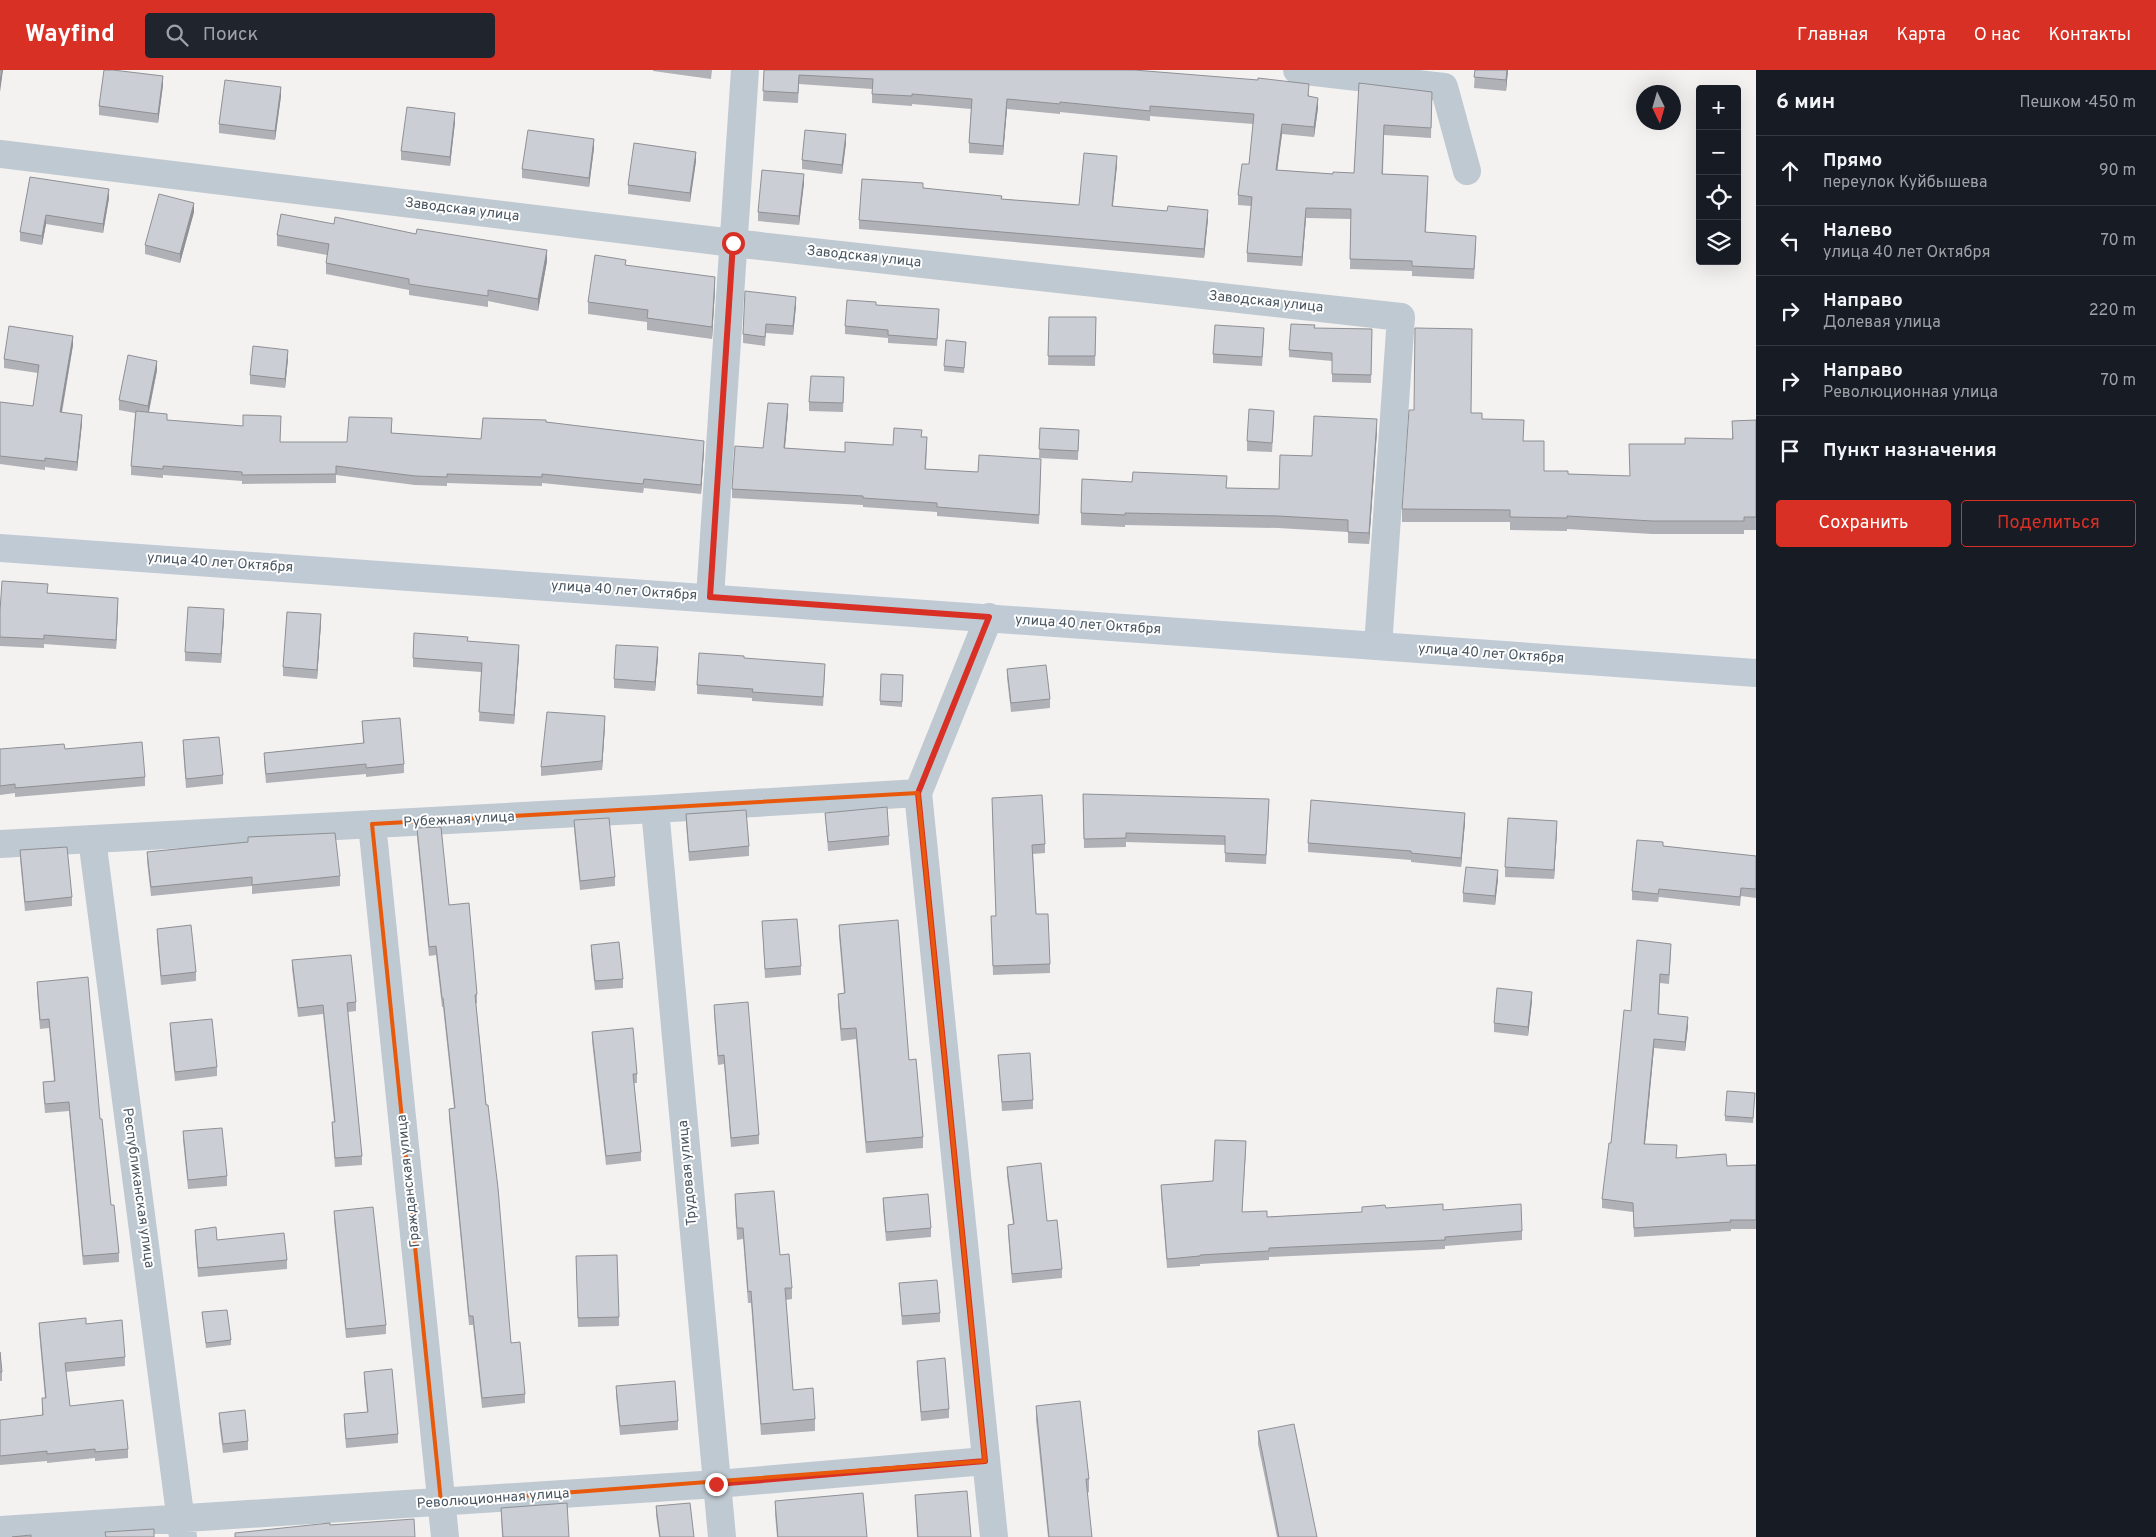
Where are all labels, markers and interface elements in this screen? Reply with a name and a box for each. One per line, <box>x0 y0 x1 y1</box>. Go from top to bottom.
search box <box>145 13 495 58</box>
text: Wayfind <box>25 20 115 50</box>
icon: search <box>163 21 191 49</box>
text: Поиск <box>203 23 258 47</box>
text: Главная <box>1797 24 1868 47</box>
text: Карта <box>1896 24 1946 47</box>
text: О нас <box>1974 24 2020 47</box>
text: Контакты <box>2048 24 2131 47</box>
north arrow <box>1636 85 1681 130</box>
map controls <box>1696 85 1741 265</box>
button: + <box>1696 85 1741 130</box>
text: 6 мин <box>1776 89 1835 116</box>
text: Пешком · 450 m <box>2019 93 2136 113</box>
button: − <box>1696 130 1741 175</box>
text: Прямо <box>1823 149 1882 173</box>
icon: ahead <box>1776 157 1804 185</box>
text: 90 m <box>2099 161 2136 181</box>
text: переулок Куйбышева <box>1823 173 1988 193</box>
button: locate <box>1696 175 1741 220</box>
street label: Заводская улица <box>404 195 520 225</box>
text: Налево <box>1823 219 1892 243</box>
button: layers <box>1696 220 1741 265</box>
icon: left <box>1776 227 1804 255</box>
text: 70 m <box>2101 231 2136 251</box>
route start <box>722 232 745 255</box>
street label: Заводская улица <box>806 243 922 271</box>
text: улица 40 лет Октября <box>1823 243 1990 263</box>
street label: Заводская улица <box>1208 288 1324 316</box>
text: Направо <box>1823 289 1903 313</box>
icon: right <box>1776 297 1804 325</box>
text: 220 m <box>2089 301 2136 321</box>
text: Долевая улица <box>1823 313 1941 333</box>
text: Направо <box>1823 359 1903 383</box>
icon: right <box>1776 367 1804 395</box>
text: 70 m <box>2101 371 2136 391</box>
text: Революционная улица <box>1823 383 1998 403</box>
icon: arrive <box>1776 437 1804 465</box>
text: Пункт назначения <box>1823 439 1997 463</box>
button: Сохранить <box>1776 500 1951 547</box>
button: Поделиться <box>1961 500 2136 547</box>
street label: улица 40 лет Октября <box>146 549 294 577</box>
street label: улица 40 лет Октября <box>550 577 698 605</box>
street label: улица 40 лет Октября <box>1014 611 1162 639</box>
street label: улица 40 лет Октября <box>1417 640 1565 668</box>
street label: Рубежная улица <box>403 809 515 831</box>
street label: Республиканская улица <box>118 1107 158 1269</box>
street label: Гражданская улица <box>394 1114 424 1248</box>
street label: Трудовая улица <box>675 1119 701 1227</box>
route end <box>705 1473 728 1496</box>
street label: Революционная улица <box>416 1485 570 1513</box>

